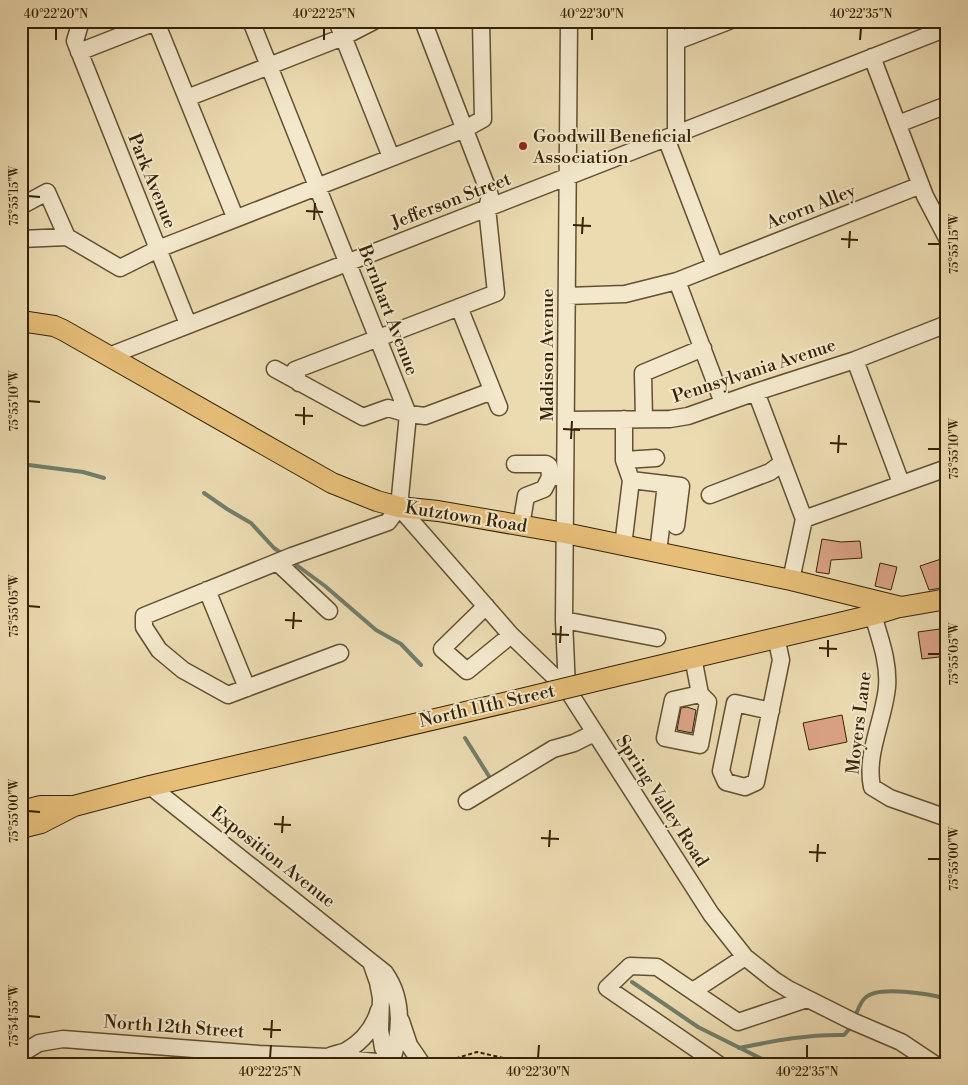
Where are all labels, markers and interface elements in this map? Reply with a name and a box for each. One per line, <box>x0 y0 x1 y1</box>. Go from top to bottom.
text: 40°22'20"N <box>24 7 88 22</box>
text: 40°22'25"N <box>293 7 356 22</box>
text: 40°22'30"N <box>560 7 624 22</box>
text: 40°22'35"N <box>830 7 892 22</box>
place label: Goodwill Beneficial Association <box>532 125 692 169</box>
street label: Park Avenue <box>123 130 181 232</box>
marker: Goodwill Beneficial Association <box>517 140 529 152</box>
text: 75°55'15"W <box>7 165 22 226</box>
street label: Jefferson Street <box>387 167 515 235</box>
street label: Acorn Alley <box>762 179 859 235</box>
text: 75°55'15"W <box>947 213 962 274</box>
street label: Bernhart Avenue <box>352 240 423 379</box>
street label: Madison Avenue <box>536 289 559 421</box>
street label: Pennsylvania Avenue <box>669 334 839 408</box>
text: 75°55'10"W <box>7 369 22 432</box>
text: 75°55'10"W <box>947 417 962 480</box>
street label: Kutztown Road <box>403 496 529 538</box>
text: 75°55'05"W <box>7 573 22 637</box>
text: 75°55'05"W <box>947 621 962 685</box>
street label: Moyers Lane <box>841 670 877 776</box>
street label: North 11th Street <box>417 679 558 733</box>
street label: Spring Valley Road <box>611 731 714 872</box>
text: 75°55'00"W <box>7 778 22 843</box>
street label: Exposition Avenue <box>206 801 340 913</box>
text: 75°55'00"W <box>947 826 962 891</box>
text: 75°54'55"W <box>7 984 22 1047</box>
street label: North 12th Street <box>103 1011 246 1043</box>
text: 40°22'25"N <box>239 1065 302 1080</box>
text: 40°22'30"N <box>506 1065 570 1080</box>
text: 40°22'35"N <box>776 1065 838 1080</box>

